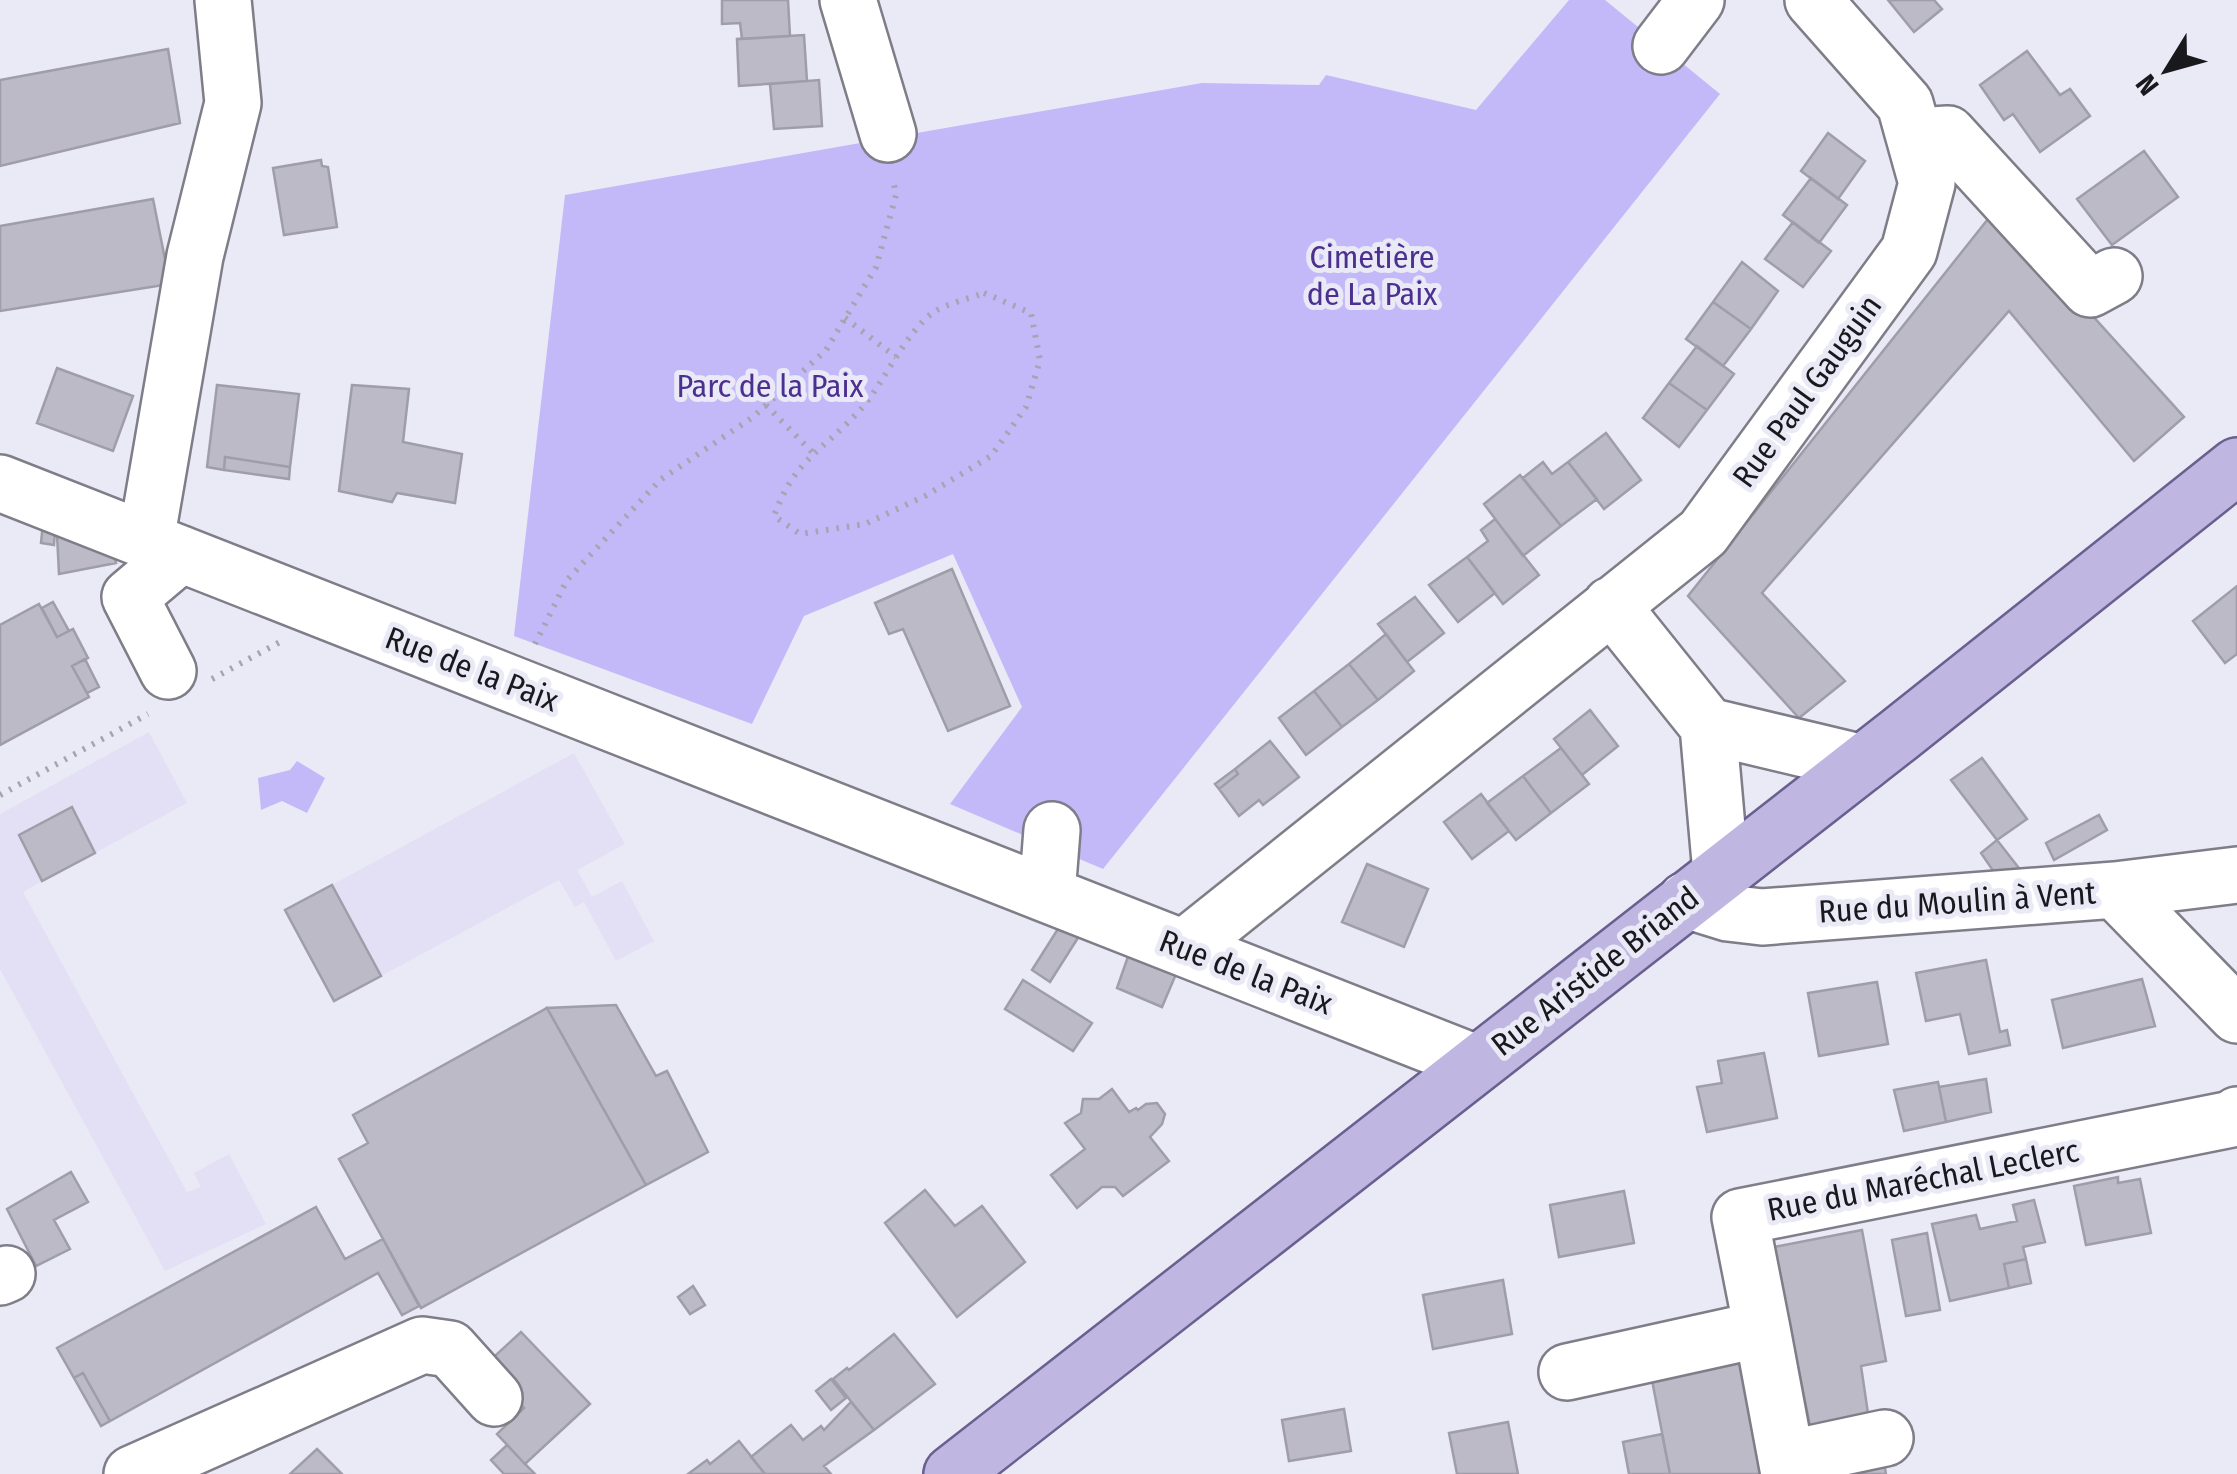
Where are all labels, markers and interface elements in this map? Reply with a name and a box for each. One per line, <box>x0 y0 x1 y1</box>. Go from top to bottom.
north arrow <box>2117 20 2217 120</box>
text: N <box>2129 68 2166 101</box>
park label: Cimetière de La Paix <box>1307 238 1437 313</box>
street label: Rue Paul Gauguin <box>1725 288 1889 494</box>
park label: Parc de la Paix <box>676 367 864 405</box>
street label: Rue de la Paix <box>380 619 564 719</box>
street label: Rue du Moulin à Vent <box>1817 873 2097 931</box>
street label: Rue Aristide Briand <box>1484 878 1706 1064</box>
street label: Rue de la Paix <box>1154 922 1338 1022</box>
street label: Rue du Maréchal Leclerc <box>1764 1131 2082 1229</box>

